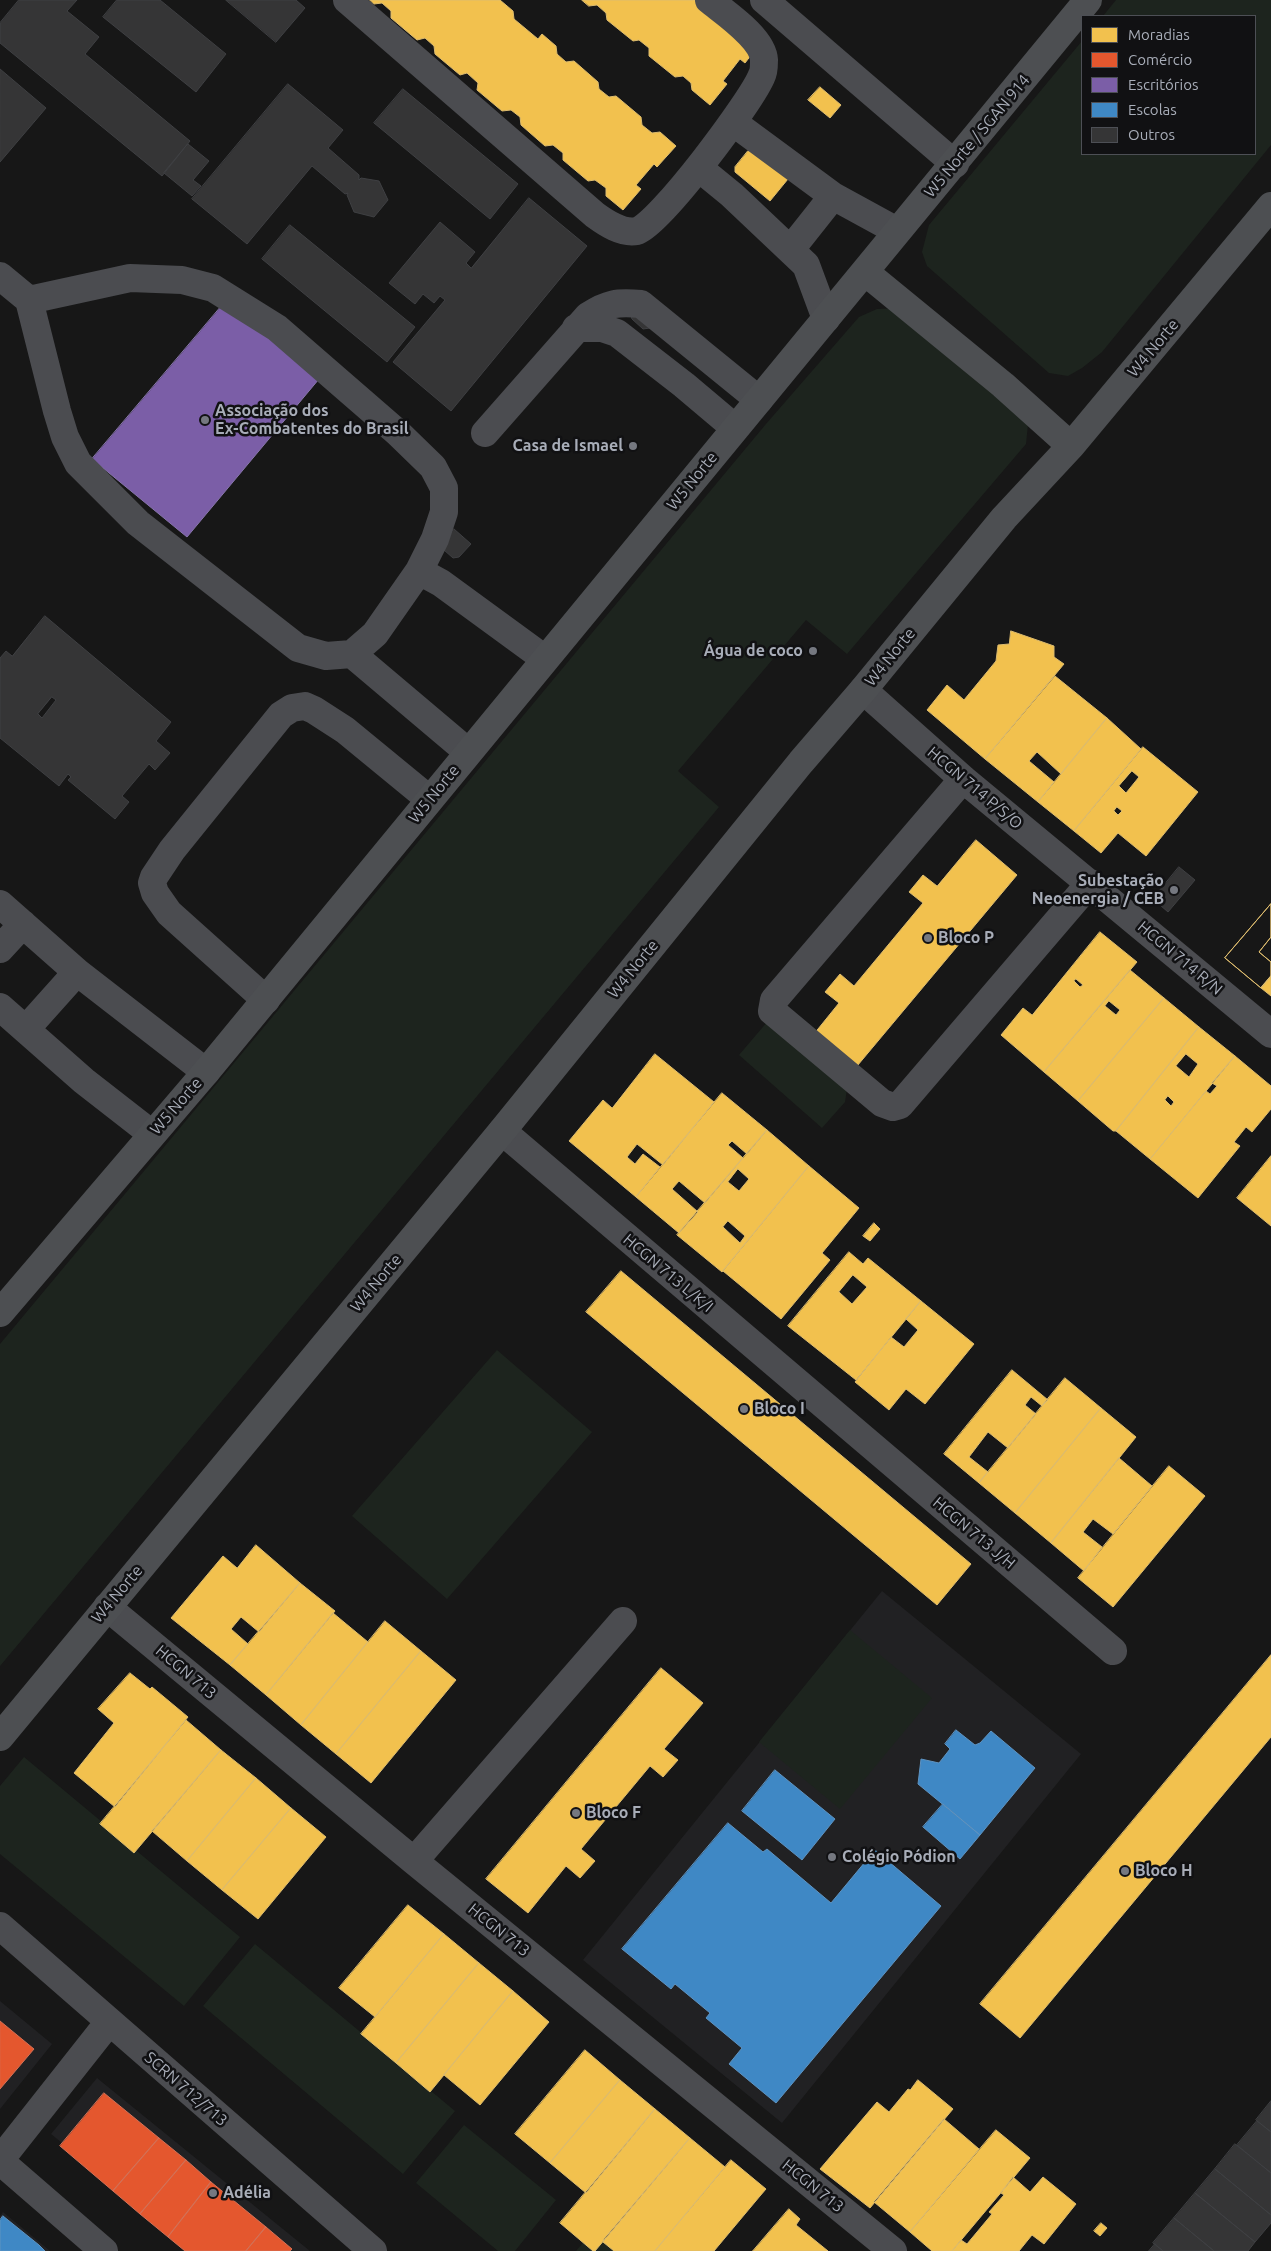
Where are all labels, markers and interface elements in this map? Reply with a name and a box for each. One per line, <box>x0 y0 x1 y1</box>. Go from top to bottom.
legend <box>1081 15 1256 155</box>
text: Moradias <box>1128 26 1190 43</box>
text: Comércio <box>1128 51 1192 68</box>
street label: W5 Norte / SGAN 914 <box>920 71 1034 201</box>
text: Escritórios <box>1128 76 1199 93</box>
text: Escolas <box>1128 101 1177 118</box>
text: Outros <box>1128 126 1175 143</box>
street label: W4 Norte <box>1123 315 1183 381</box>
place label: Associação dos Ex-Combatentes do Brasil <box>215 401 409 439</box>
marker: Associação dos Ex-Combatentes do Brasil <box>199 414 211 426</box>
place label: Casa de Ismael <box>512 436 623 456</box>
marker: Casa de Ismael <box>627 440 639 452</box>
street label: W5 Norte <box>663 448 721 514</box>
street label: W4 Norte <box>861 624 919 690</box>
place label: Água de coco <box>704 641 803 661</box>
marker: Água de coco <box>807 645 819 657</box>
street label: HCGN 714 P/S/O <box>924 743 1026 833</box>
street label: W5 Norte <box>405 761 463 827</box>
place label: Subestação Neoenergia / CEB <box>1032 871 1164 909</box>
marker: Subestação Neoenergia / CEB <box>1168 884 1180 896</box>
street label: HCGN 714 R/N <box>1134 917 1226 999</box>
place label: Bloco P <box>938 928 994 948</box>
marker: Bloco P <box>922 932 934 944</box>
street label: W4 Norte <box>604 936 662 1002</box>
street label: W5 Norte <box>146 1074 206 1138</box>
street label: HCGN 713 L/K/I <box>619 1230 717 1316</box>
street label: W4 Norte <box>346 1250 406 1316</box>
place label: Bloco I <box>754 1399 805 1419</box>
marker: Bloco I <box>738 1403 750 1415</box>
street label: HCGN 713 J/H <box>929 1493 1019 1573</box>
street label: W4 Norte <box>87 1561 147 1627</box>
street label: HCGN 713 <box>152 1641 220 1703</box>
place label: Bloco F <box>586 1803 641 1823</box>
marker: Bloco F <box>570 1807 582 1819</box>
place label: Colégio Pódion <box>842 1847 956 1867</box>
marker: Colégio Pódion <box>826 1851 838 1863</box>
place label: Bloco H <box>1135 1861 1193 1881</box>
marker: Bloco H <box>1119 1865 1131 1877</box>
street label: HCGN 713 <box>464 1899 534 1961</box>
street label: SCRN 712/713 <box>141 2048 231 2130</box>
street label: HCGN 713 <box>778 2155 848 2217</box>
place label: Adélia <box>223 2183 271 2203</box>
marker: Adélia <box>207 2187 219 2199</box>

